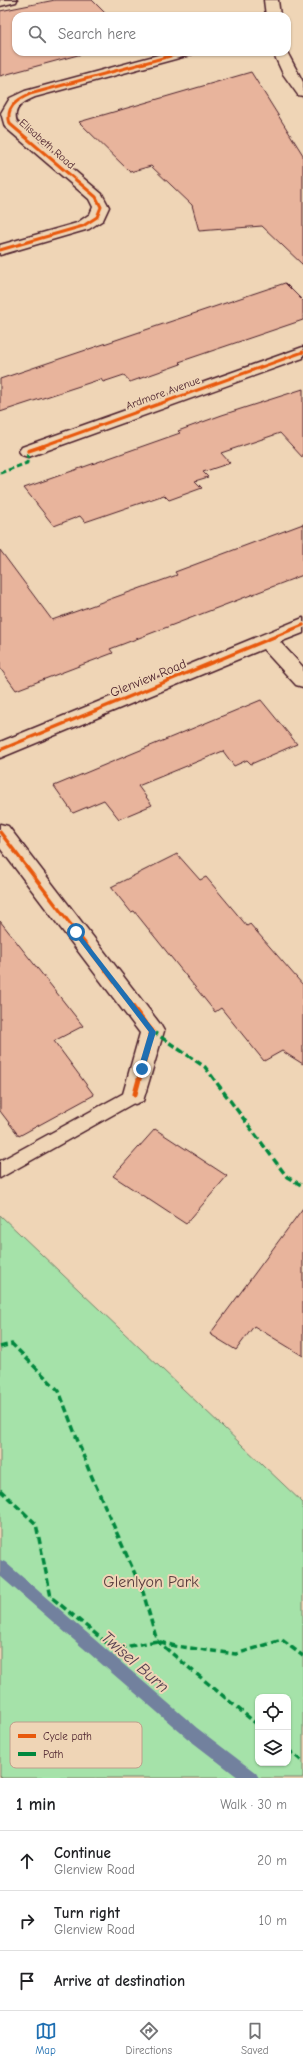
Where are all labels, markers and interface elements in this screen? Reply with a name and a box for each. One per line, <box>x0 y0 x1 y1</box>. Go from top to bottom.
search box <box>12 12 291 56</box>
icon: search <box>26 23 48 45</box>
text: Search here <box>58 25 136 43</box>
street label: Elisabeth Road <box>16 116 78 172</box>
street label: Ardmore Avenue <box>124 373 202 412</box>
street label: Glenview Road <box>108 656 188 700</box>
route start <box>67 923 85 941</box>
route end <box>133 1060 151 1078</box>
park label: Glenlyon Park <box>103 1573 199 1591</box>
water label: Twisel Burn <box>97 1627 173 1697</box>
map controls <box>255 1694 291 1766</box>
button: locate <box>255 1694 291 1730</box>
legend <box>10 1722 142 1768</box>
text: Cycle path <box>43 1730 92 1743</box>
button: layers <box>255 1730 291 1766</box>
text: Path <box>43 1748 64 1761</box>
text: 1 min <box>16 1795 56 1814</box>
text: Walk · 30 m <box>220 1797 287 1812</box>
text: Continue <box>54 1844 111 1862</box>
icon: ahead <box>16 1850 38 1872</box>
text: 20 m <box>257 1853 287 1868</box>
text: Glenview Road <box>54 1862 135 1877</box>
text: Turn right <box>54 1904 120 1922</box>
icon: right <box>16 1910 38 1932</box>
text: 10 m <box>259 1913 287 1928</box>
text: Glenview Road <box>54 1922 135 1937</box>
icon: arrive <box>16 1970 38 1992</box>
text: Arrive at destination <box>54 1972 185 1990</box>
tab: Map <box>35 2020 57 2057</box>
tab: Directions <box>126 2020 172 2057</box>
tab: Saved <box>241 2020 268 2057</box>

